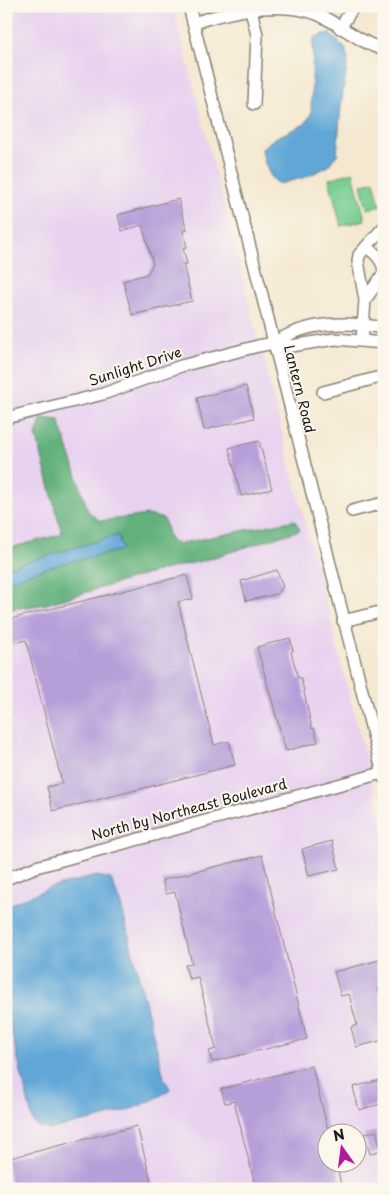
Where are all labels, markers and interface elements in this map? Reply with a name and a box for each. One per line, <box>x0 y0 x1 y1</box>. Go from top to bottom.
street label: Sunlight Drive <box>86 341 184 391</box>
street label: Lantern Road <box>279 343 321 435</box>
street label: North by Northeast Boulevard <box>89 773 290 845</box>
north arrow <box>318 1122 368 1172</box>
text: N <box>331 1123 347 1146</box>

